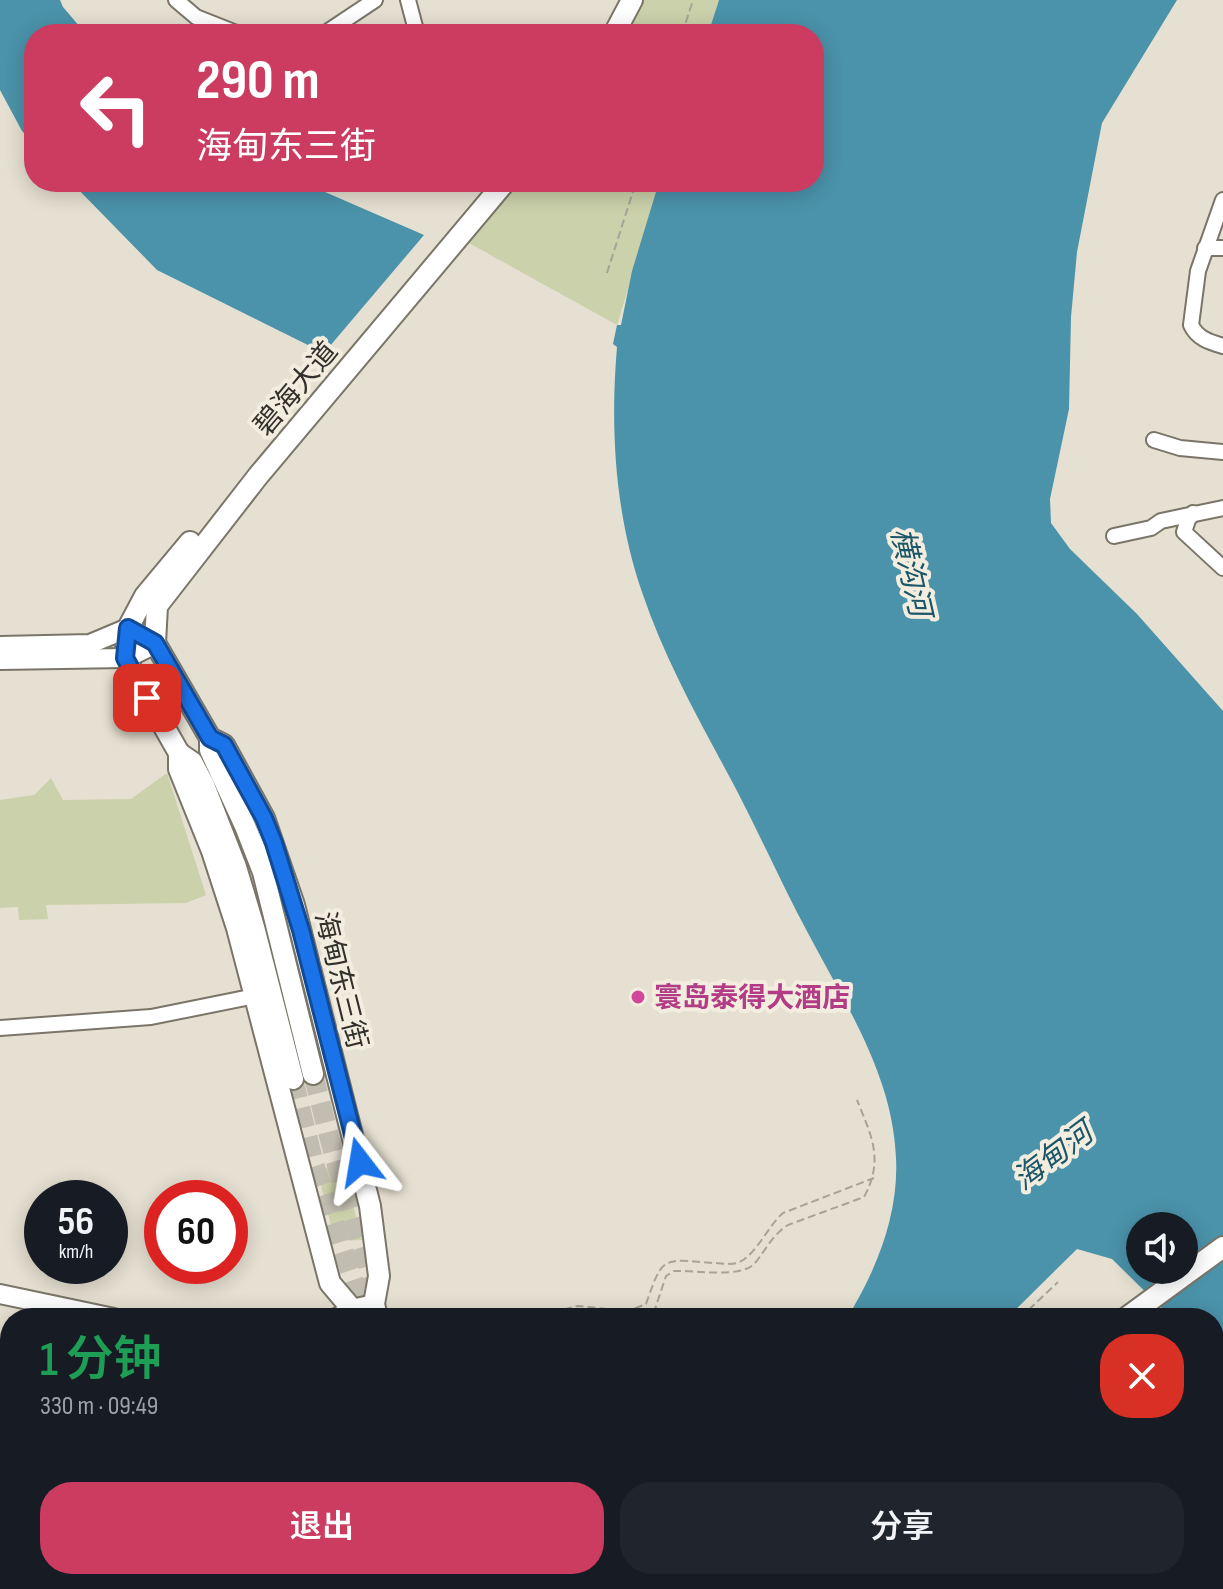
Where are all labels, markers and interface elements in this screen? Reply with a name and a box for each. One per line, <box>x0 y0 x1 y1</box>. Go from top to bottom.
text: 290 m <box>196 48 320 115</box>
icon: left <box>64 56 168 160</box>
text: 海甸东三街 <box>196 126 376 169</box>
street label: 碧海大道 <box>248 335 345 442</box>
water label: 横沟河 <box>882 524 939 625</box>
pin <box>113 664 181 732</box>
icon: arrive <box>125 676 169 720</box>
street label: 海甸东三街 <box>308 908 373 1052</box>
place label: 寰岛泰得大酒店 <box>654 982 850 1015</box>
marker: 寰岛泰得大酒店 <box>629 988 647 1006</box>
water label: 海甸河 <box>1007 1112 1104 1198</box>
position arrow <box>318 1120 402 1204</box>
speed limit sign: 60 <box>144 1180 248 1284</box>
text: 56 <box>58 1198 94 1246</box>
map controls <box>1126 1212 1198 1284</box>
button: sound <box>1126 1212 1198 1284</box>
text: km/h <box>59 1240 93 1264</box>
text: 1 分钟 <box>40 1332 162 1389</box>
button: close <box>1100 1334 1184 1418</box>
text: 330 m · 09:49 <box>40 1391 158 1422</box>
button: 退出 <box>40 1482 604 1574</box>
button: 分享 <box>620 1482 1184 1574</box>

